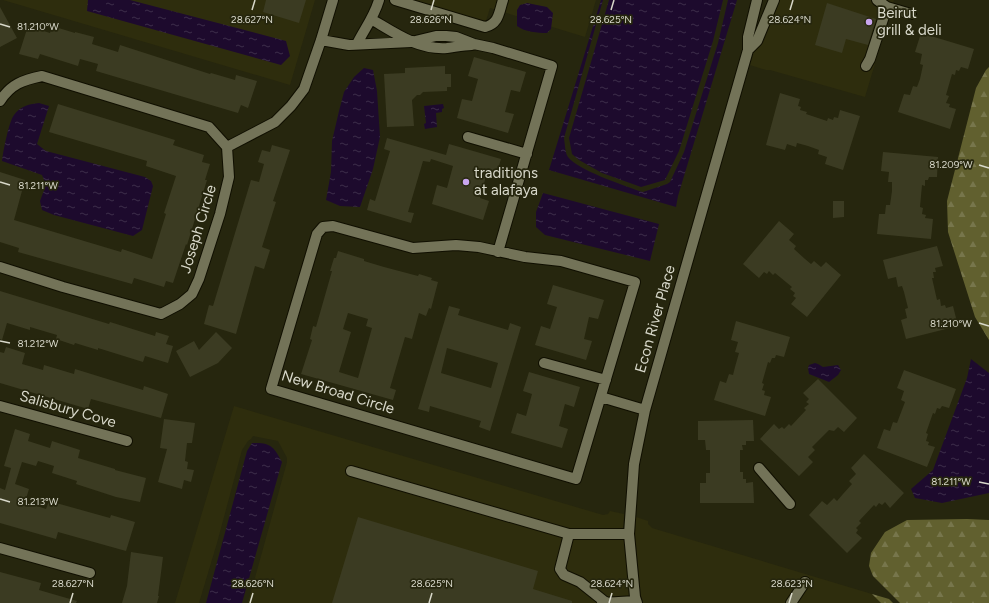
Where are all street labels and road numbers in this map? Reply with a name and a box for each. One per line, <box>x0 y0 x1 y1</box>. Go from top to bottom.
street label: Joseph Circle <box>176 183 220 275</box>
street label: Econ River Place <box>631 263 679 375</box>
street label: New Broad Circle <box>279 366 397 418</box>
street label: Salisbury Cove <box>18 387 118 431</box>

